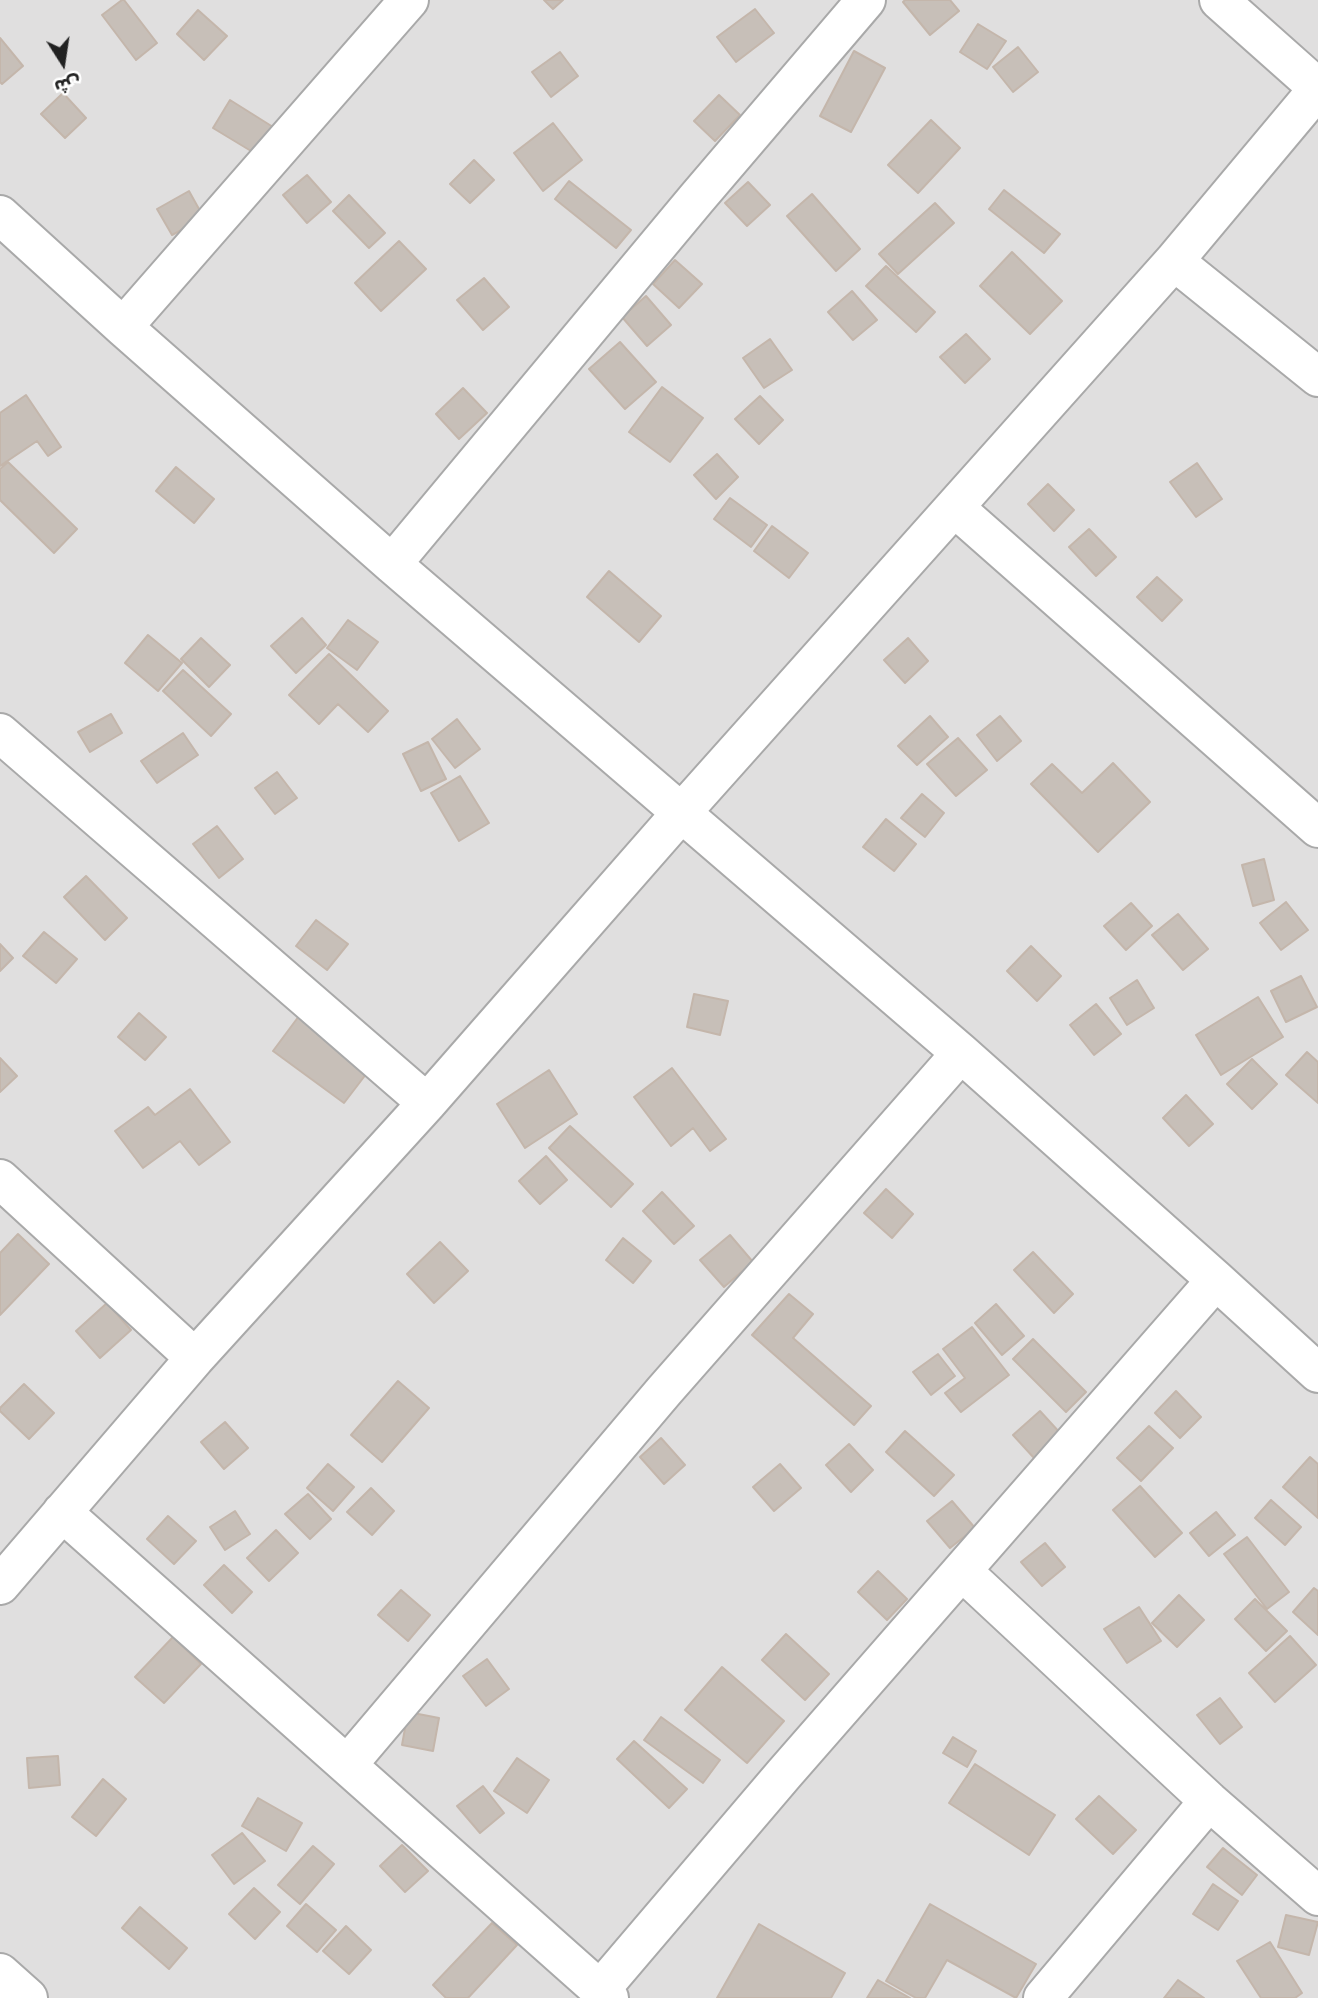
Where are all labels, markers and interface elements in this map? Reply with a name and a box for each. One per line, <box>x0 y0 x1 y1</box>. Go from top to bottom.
north arrow <box>28 28 98 98</box>
text: ش <box>52 68 83 100</box>

